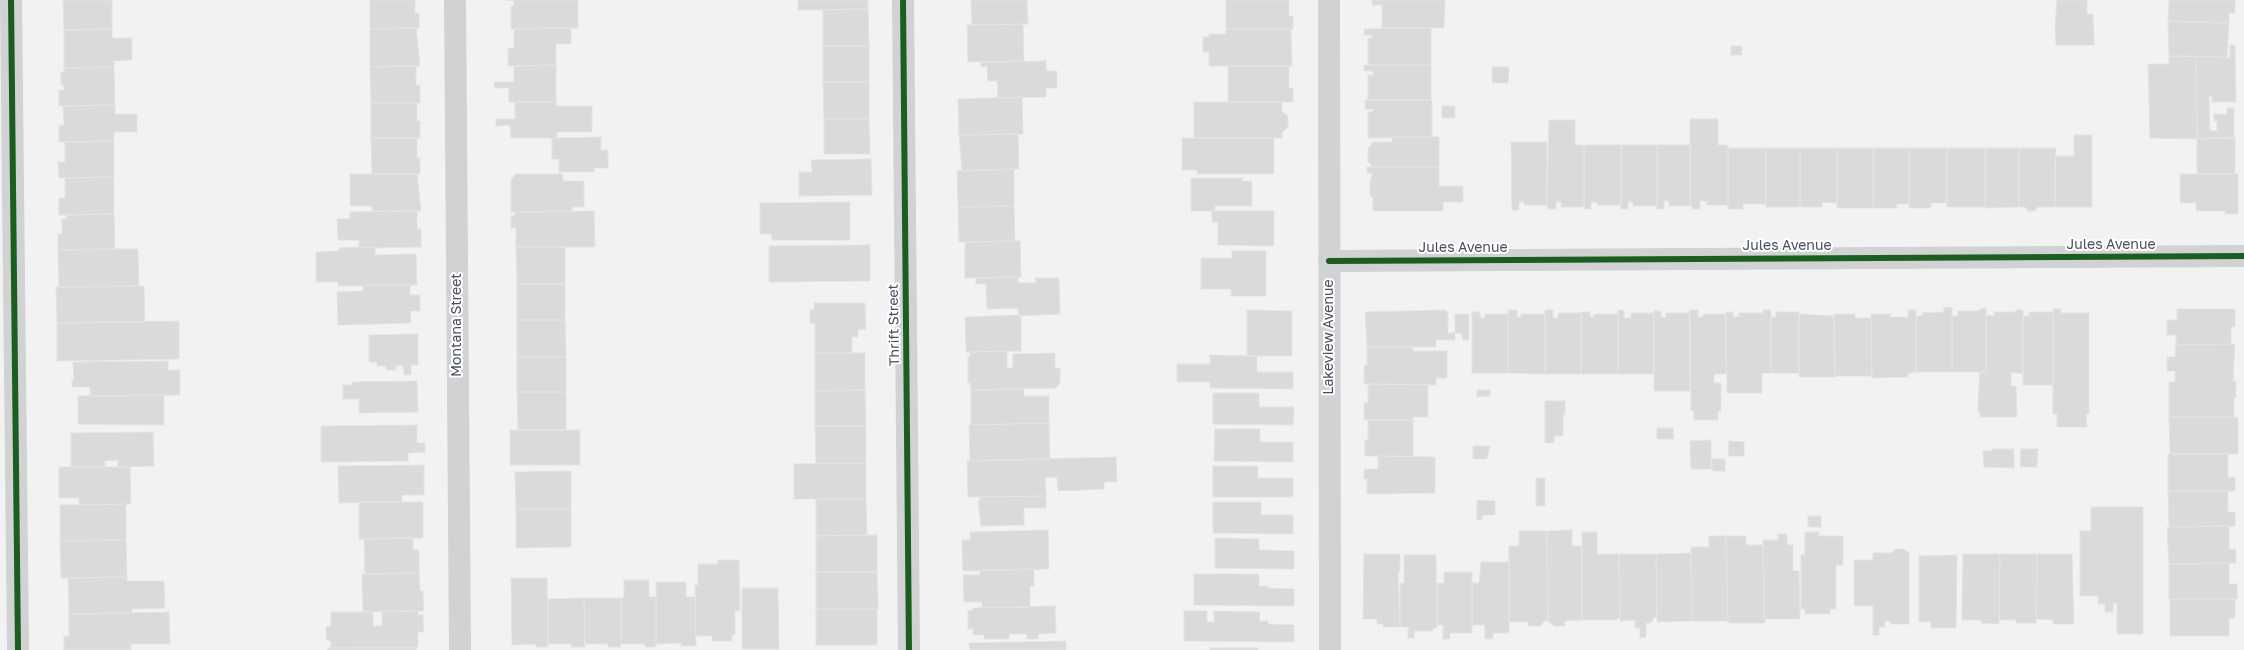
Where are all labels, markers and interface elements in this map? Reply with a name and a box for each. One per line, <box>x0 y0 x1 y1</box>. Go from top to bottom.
street label: Jules Avenue <box>2066 237 2156 253</box>
street label: Jules Avenue <box>1742 238 1832 254</box>
street label: Jules Avenue <box>1418 240 1508 256</box>
street label: Montana Street <box>449 273 465 377</box>
street label: Lakeview Avenue <box>1321 279 1337 395</box>
street label: Thrift Street <box>885 284 903 366</box>

